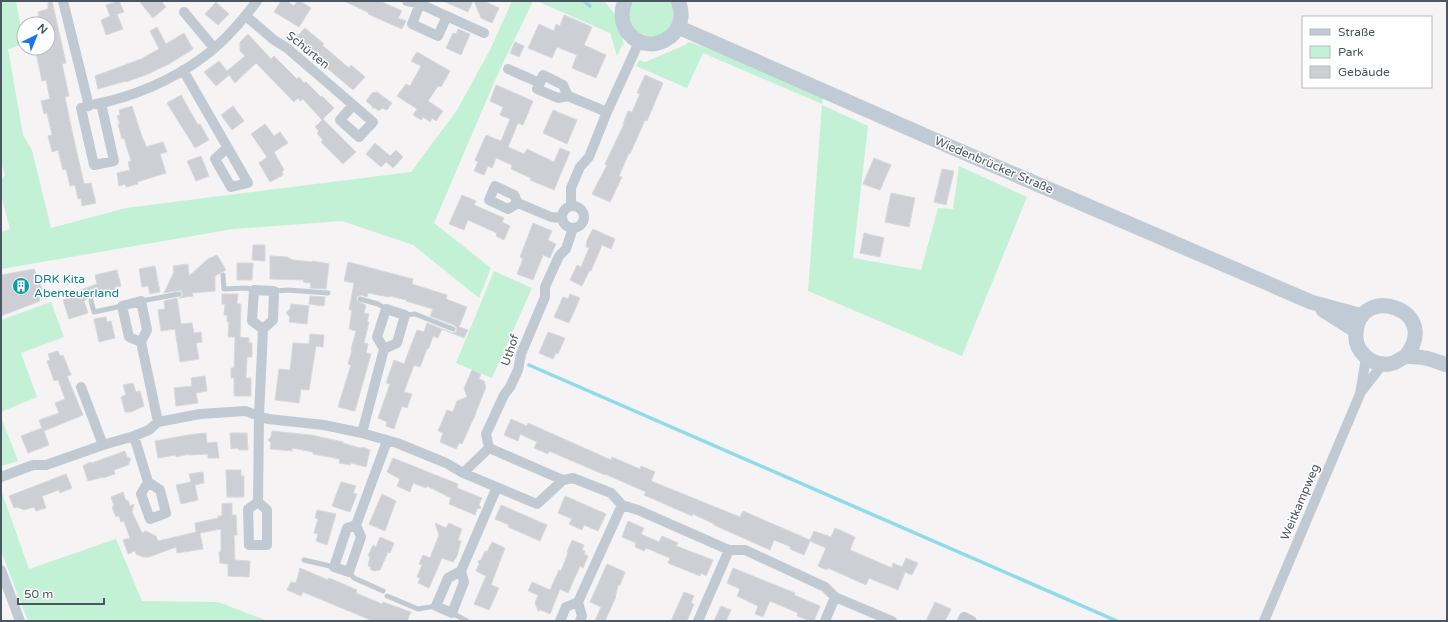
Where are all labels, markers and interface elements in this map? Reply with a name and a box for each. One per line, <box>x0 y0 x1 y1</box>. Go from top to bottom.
north arrow <box>16 16 56 56</box>
legend <box>1302 16 1432 88</box>
text: N <box>35 21 50 37</box>
text: Straße <box>1338 25 1375 39</box>
street label: Schürten <box>284 28 332 72</box>
text: Park <box>1338 45 1364 59</box>
text: Gebäude <box>1338 65 1390 79</box>
street label: Wiedenbrücker Straße <box>933 134 1056 196</box>
place label: DRK Kita Abenteuerland <box>34 272 119 300</box>
building icon: DRK Kita Abenteuerland <box>11 276 31 296</box>
street label: Uthof <box>498 332 522 368</box>
street label: Weitkampweg <box>1278 462 1322 542</box>
scale bar <box>18 580 104 606</box>
text: 50 m <box>24 587 53 601</box>

